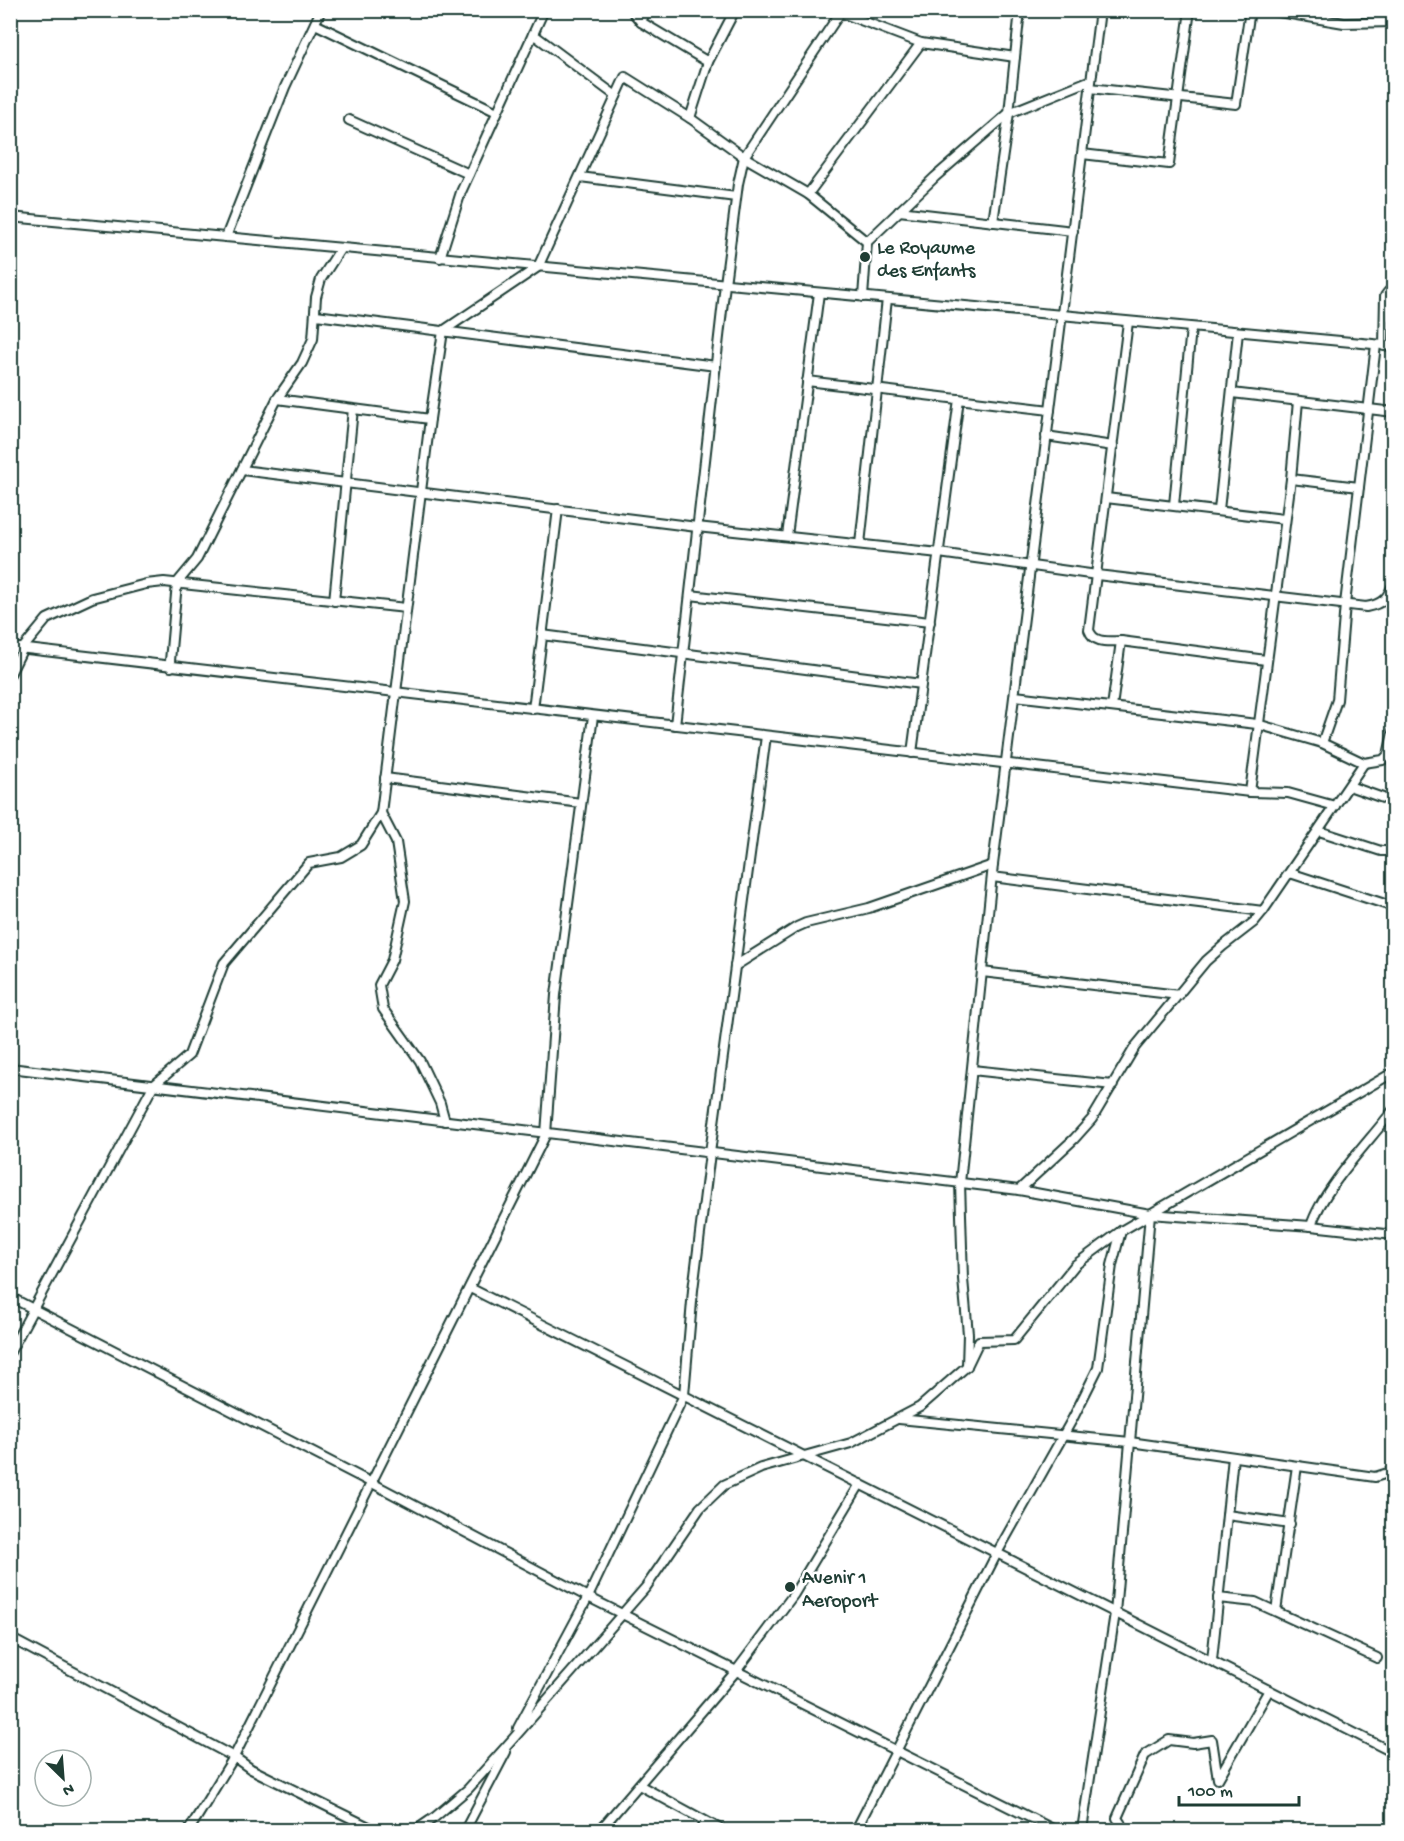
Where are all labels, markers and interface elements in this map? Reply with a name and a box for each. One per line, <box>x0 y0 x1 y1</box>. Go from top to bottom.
place label: Le Royaume des Enfants <box>877 238 976 284</box>
marker: Le Royaume des Enfants <box>858 250 872 264</box>
place label: Avenir 1 Aeroport <box>802 1568 879 1614</box>
marker: Avenir 1 Aeroport <box>783 1580 797 1594</box>
north arrow <box>33 1748 93 1808</box>
scale bar <box>1179 1769 1299 1807</box>
text: N <box>59 1778 77 1799</box>
text: 100 m <box>1187 1782 1233 1803</box>

